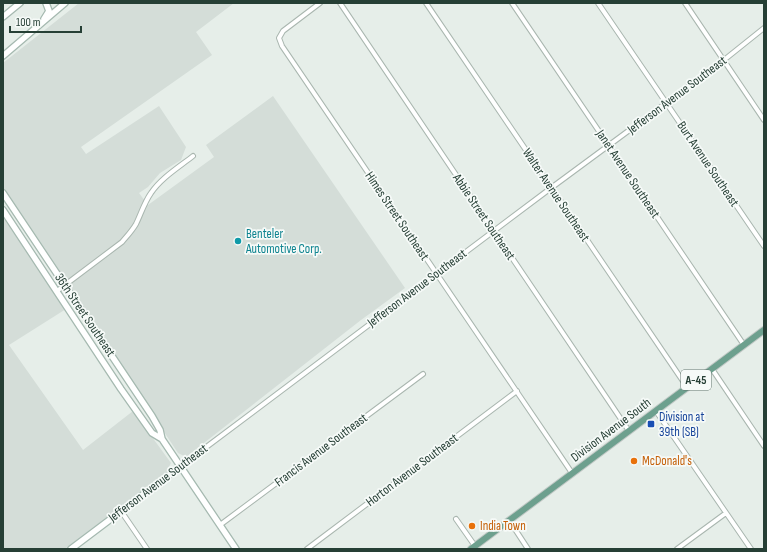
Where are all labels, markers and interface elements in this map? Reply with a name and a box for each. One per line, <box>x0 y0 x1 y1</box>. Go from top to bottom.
scale bar <box>10 8 81 34</box>
text: 100 m <box>16 15 41 30</box>
street label: Jefferson Avenue Southeast <box>623 52 730 138</box>
street label: Burt Avenue Southeast <box>673 118 743 210</box>
street label: Janet Avenue Southeast <box>592 126 663 221</box>
street label: Walter Avenue Southeast <box>519 145 593 245</box>
street label: Himes Street Southeast <box>361 169 433 263</box>
street label: Abbie Street Southeast <box>449 170 519 263</box>
place label: Benteler Automotive Corp. <box>245 226 322 257</box>
marker: Benteler Automotive Corp. <box>233 236 243 246</box>
street label: Jefferson Avenue Southeast <box>363 245 470 331</box>
street label: 36th Street Southeast <box>51 270 119 360</box>
road number: A-45 <box>681 370 711 390</box>
street label: Division Avenue South <box>568 395 654 465</box>
place label: Division at 39th (SB) <box>659 409 704 440</box>
street label: Francis Avenue Southeast <box>271 410 371 490</box>
marker: Division at 39th (SB) <box>646 419 656 429</box>
street label: Horton Avenue Southeast <box>363 430 461 510</box>
street label: Jefferson Avenue Southeast <box>104 440 211 526</box>
place label: McDonald's <box>642 453 692 469</box>
marker: McDonald's <box>629 456 639 466</box>
place label: India Town <box>480 518 526 534</box>
marker: India Town <box>467 521 477 531</box>

